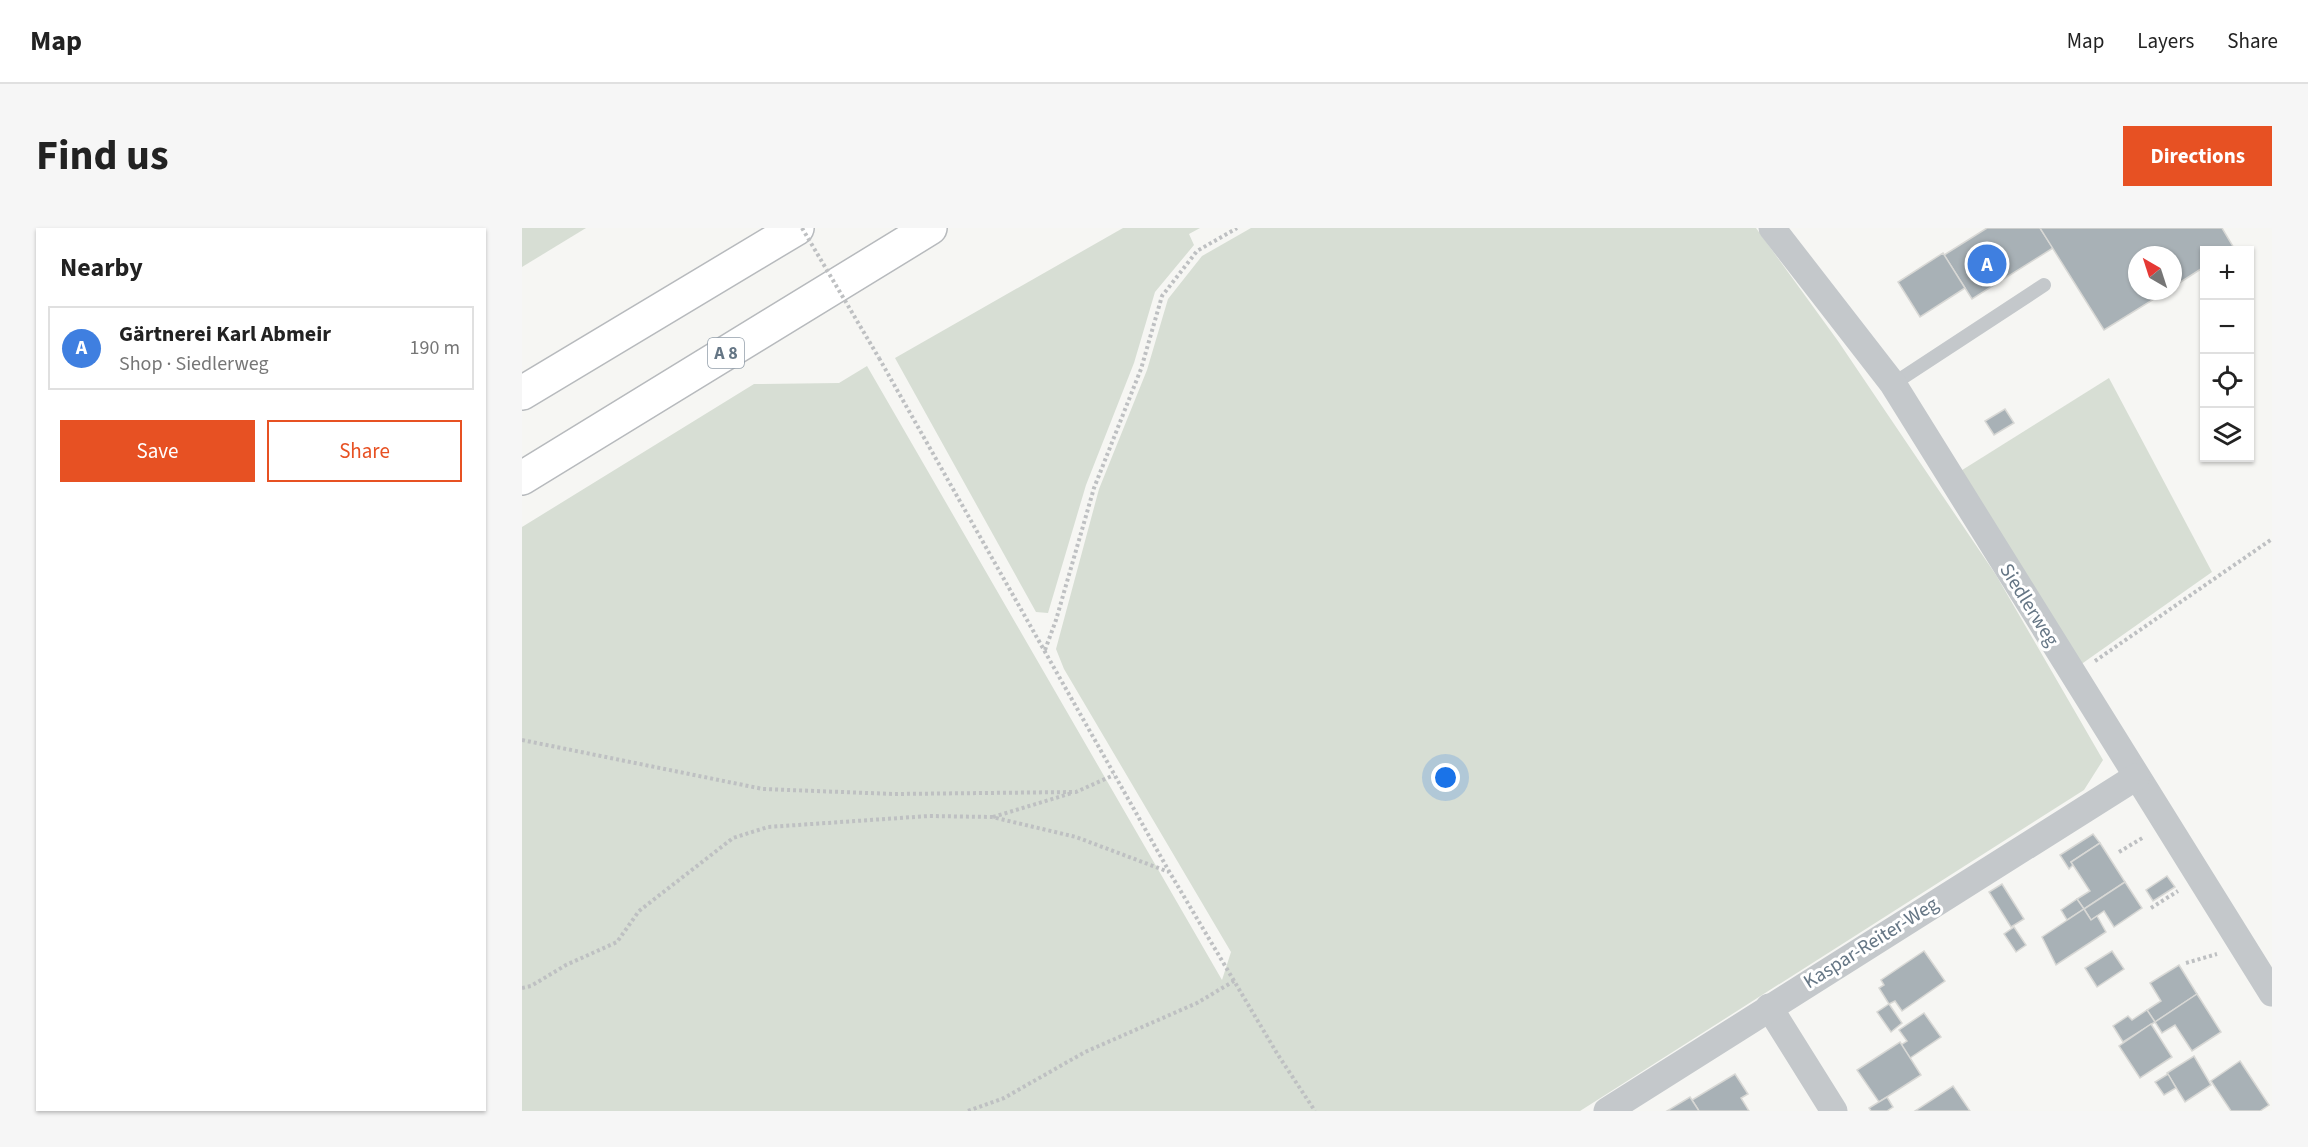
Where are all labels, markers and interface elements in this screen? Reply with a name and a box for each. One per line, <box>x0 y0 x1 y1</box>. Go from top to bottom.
text: Map <box>30 21 82 61</box>
text: Map <box>2067 26 2104 56</box>
text: Layers <box>2137 26 2194 56</box>
text: Share <box>2227 26 2278 56</box>
text: Find us <box>36 126 169 186</box>
button: Directions <box>2123 126 2272 186</box>
pin: A <box>1968 242 2006 286</box>
north arrow <box>2128 246 2182 300</box>
map controls <box>2200 246 2254 462</box>
button: + <box>2200 246 2254 300</box>
text: Nearby <box>60 249 143 286</box>
button: − <box>2200 300 2254 354</box>
text: Gärtnerei Karl Abmeir <box>119 318 331 350</box>
text: A <box>76 334 87 362</box>
text: 190 m <box>410 334 460 362</box>
road number: A 8 <box>708 338 744 368</box>
text: Shop · Siedlerweg <box>119 350 269 378</box>
button: locate <box>2200 354 2254 408</box>
button: layers <box>2200 408 2254 462</box>
button: Save <box>60 420 255 482</box>
button: Share <box>267 420 462 482</box>
street label: Siedlerweg <box>1992 558 2066 652</box>
your location <box>1431 763 1460 792</box>
street label: Kaspar-Reiter-Weg <box>1798 890 1944 996</box>

